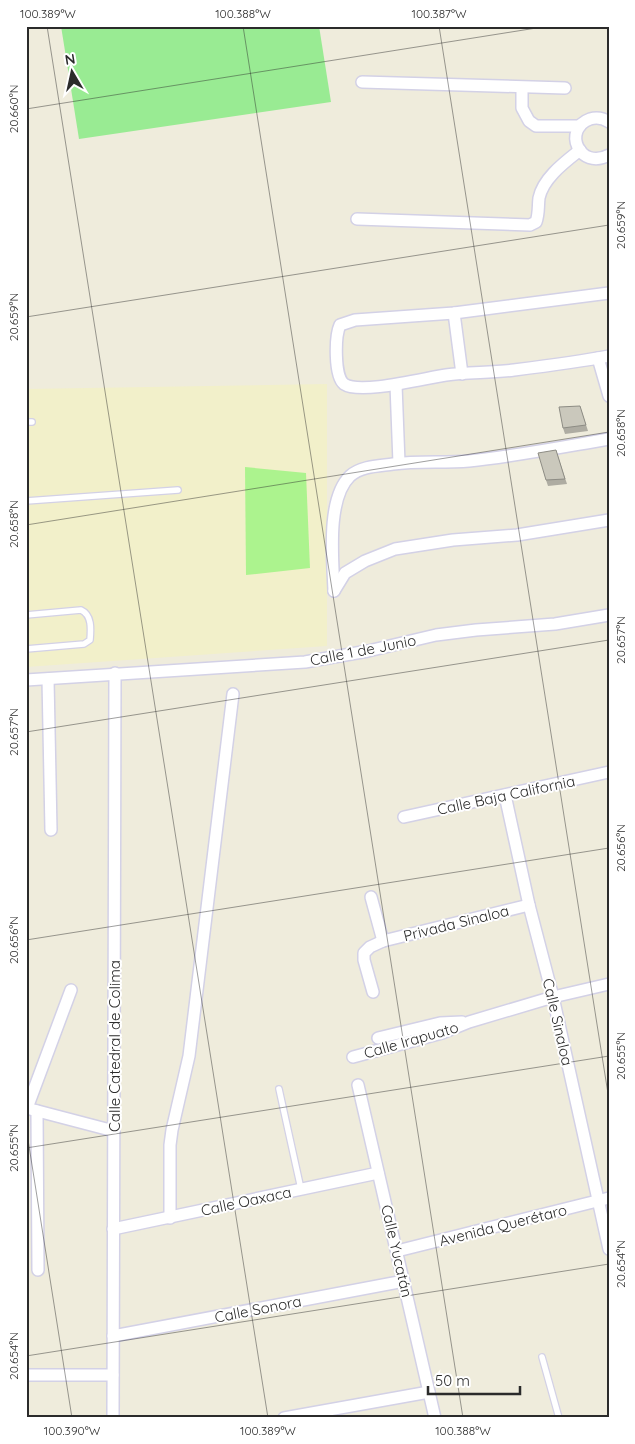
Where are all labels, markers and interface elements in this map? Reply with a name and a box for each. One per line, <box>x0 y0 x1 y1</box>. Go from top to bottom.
text: 100.389°W <box>20 6 76 21</box>
text: 100.388°W <box>215 6 271 21</box>
text: 100.387°W <box>411 6 467 21</box>
north arrow <box>48 48 98 98</box>
text: N <box>63 49 76 69</box>
text: 20.660°N <box>6 85 21 133</box>
text: 20.659°N <box>613 201 628 249</box>
text: 20.659°N <box>6 293 21 341</box>
text: 20.658°N <box>613 409 628 457</box>
text: 20.658°N <box>6 500 21 548</box>
text: 20.657°N <box>613 616 628 664</box>
street label: Calle 1 de Junio <box>308 630 418 670</box>
text: 20.657°N <box>6 708 21 756</box>
street label: Calle Baja California <box>435 771 577 819</box>
text: 20.656°N <box>613 824 628 872</box>
street label: Privada Sinaloa <box>401 901 511 945</box>
text: 20.656°N <box>6 916 21 964</box>
street label: Calle Catedral de Colima <box>105 960 124 1132</box>
street label: Calle Sinaloa <box>539 976 577 1068</box>
street label: Calle Irapuato <box>362 1017 460 1063</box>
text: 20.655°N <box>613 1032 628 1080</box>
text: 20.655°N <box>6 1124 21 1172</box>
street label: Calle Oaxaca <box>199 1182 293 1220</box>
street label: Avenida Querétaro <box>437 1200 569 1250</box>
street label: Calle Yucatán <box>377 1203 417 1299</box>
text: 20.654°N <box>613 1240 628 1288</box>
street label: Calle Sonora <box>213 1291 303 1327</box>
text: 20.654°N <box>6 1332 21 1380</box>
scale bar <box>428 1364 520 1396</box>
text: 50 m <box>435 1371 470 1390</box>
text: 100.390°W <box>44 1423 101 1438</box>
text: 100.389°W <box>240 1423 296 1438</box>
text: 100.388°W <box>435 1423 491 1438</box>

